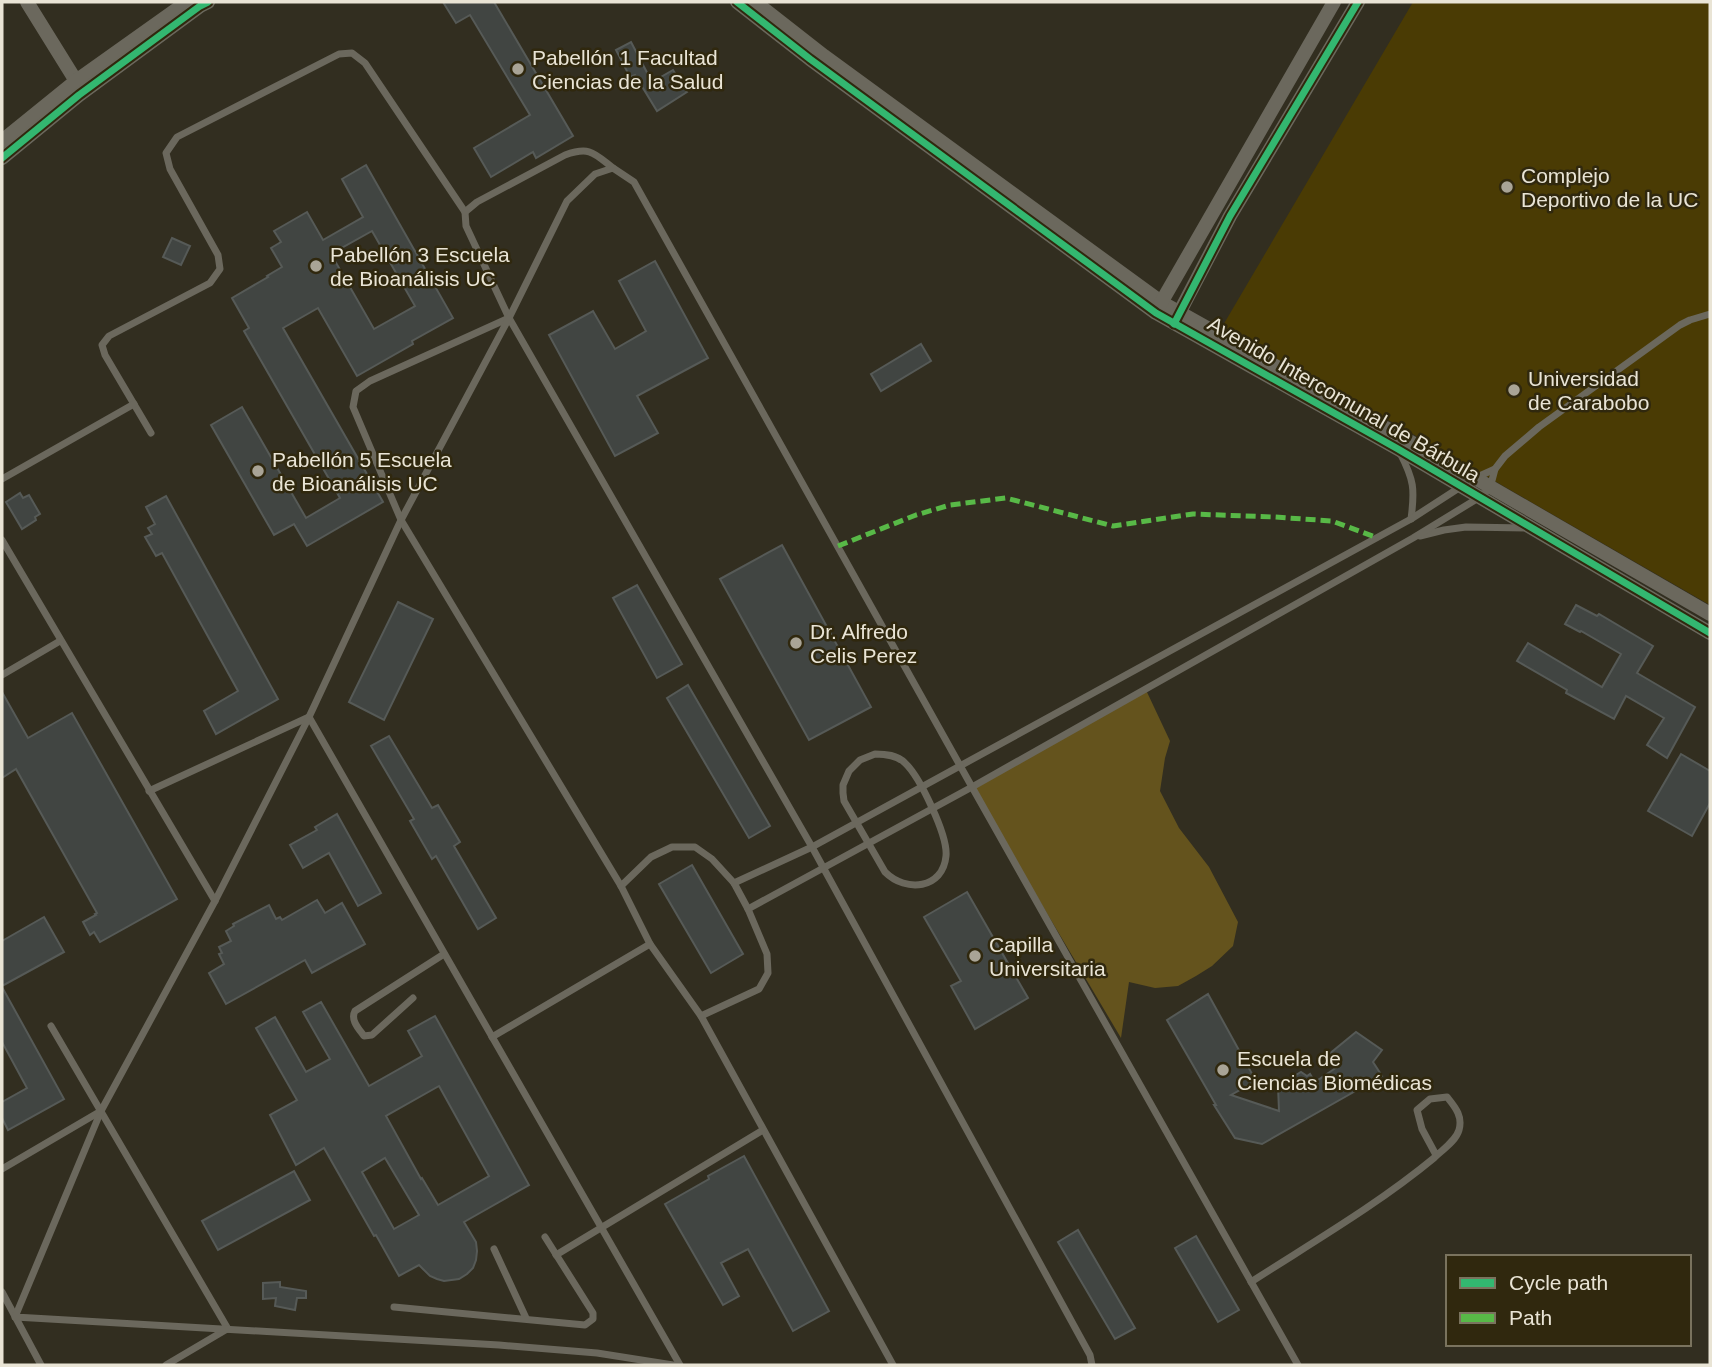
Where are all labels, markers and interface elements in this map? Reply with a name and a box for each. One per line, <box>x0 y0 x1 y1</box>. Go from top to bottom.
place label: Pabellón 1 Facultad Ciencias de la Salud <box>532 46 723 93</box>
marker: Pabellón 1 Facultad Ciencias de la Salud <box>510 61 526 77</box>
place label: Complejo Deportivo de la UC <box>1521 164 1698 211</box>
marker: Complejo Deportivo de la UC <box>1499 179 1515 195</box>
place label: Pabellón 3 Escuela de Bioanálisis UC <box>330 243 510 290</box>
marker: Pabellón 3 Escuela de Bioanálisis UC <box>308 258 324 274</box>
street label: Avenido Intercomunal de Bárbula <box>1204 312 1484 487</box>
place label: Universidad de Carabobo <box>1528 367 1649 414</box>
marker: Universidad de Carabobo <box>1506 382 1522 398</box>
place label: Pabellón 5 Escuela de Bioanálisis UC <box>272 448 452 495</box>
marker: Pabellón 5 Escuela de Bioanálisis UC <box>250 463 266 479</box>
place label: Dr. Alfredo Celis Perez <box>810 620 917 667</box>
marker: Dr. Alfredo Celis Perez <box>788 635 804 651</box>
place label: Capilla Universitaria <box>989 933 1106 980</box>
marker: Capilla Universitaria <box>967 948 983 964</box>
place label: Escuela de Ciencias Biomédicas <box>1237 1047 1432 1094</box>
marker: Escuela de Ciencias Biomédicas <box>1215 1062 1231 1078</box>
legend <box>1446 1255 1691 1346</box>
text: Cycle path <box>1509 1271 1608 1294</box>
text: Path <box>1509 1306 1552 1329</box>

